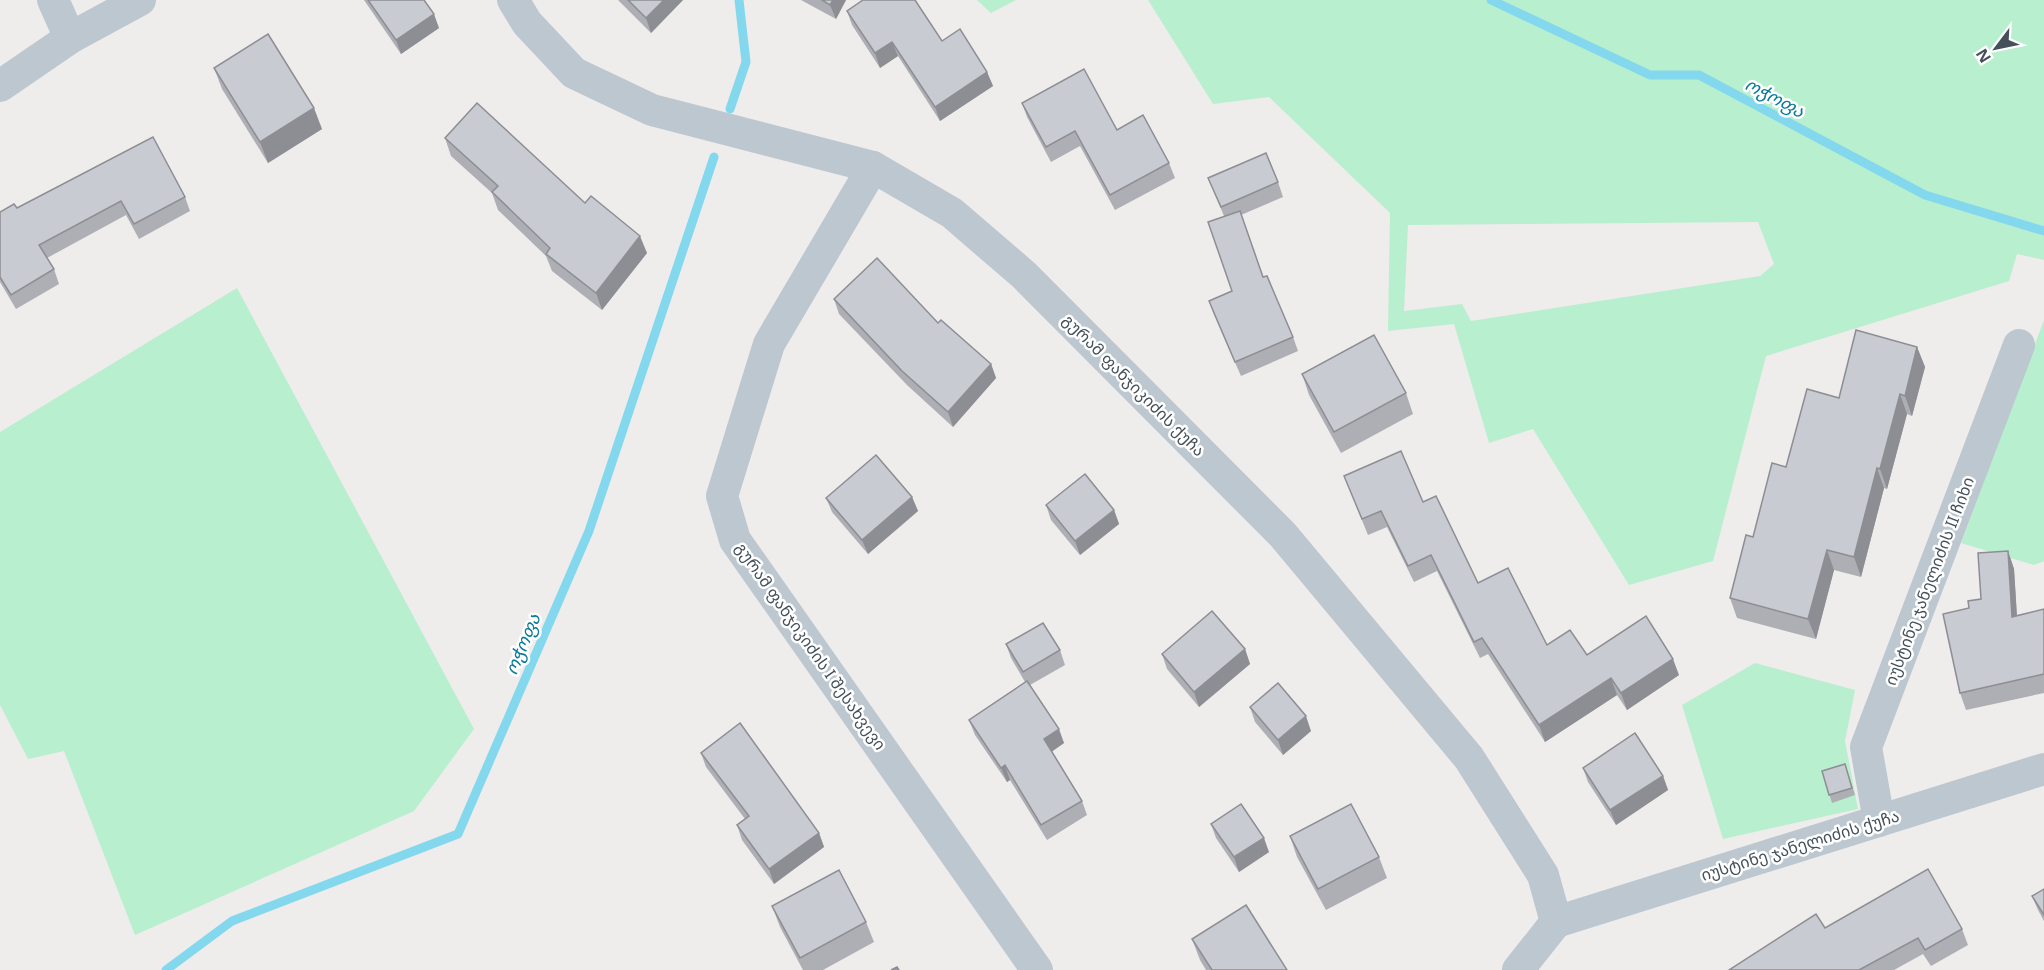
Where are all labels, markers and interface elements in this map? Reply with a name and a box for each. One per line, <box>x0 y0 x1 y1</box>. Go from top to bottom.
north arrow <box>1966 18 2026 78</box>
text: N <box>1971 45 1996 67</box>
water label: ოჭოფა <box>1741 71 1809 123</box>
street label: გურამ ფანჯიკიძის ქუჩა <box>1058 309 1210 461</box>
street label: იუსტინე ჯანელიძის II ჩიხი <box>1879 474 1979 688</box>
street label: გურამ ფანჯიკიძის I შესახვევი <box>731 538 891 754</box>
water label: ოჭოფა <box>498 610 546 678</box>
street label: იუსტინე ჯანელიძის ქუჩა <box>1698 804 1902 886</box>

